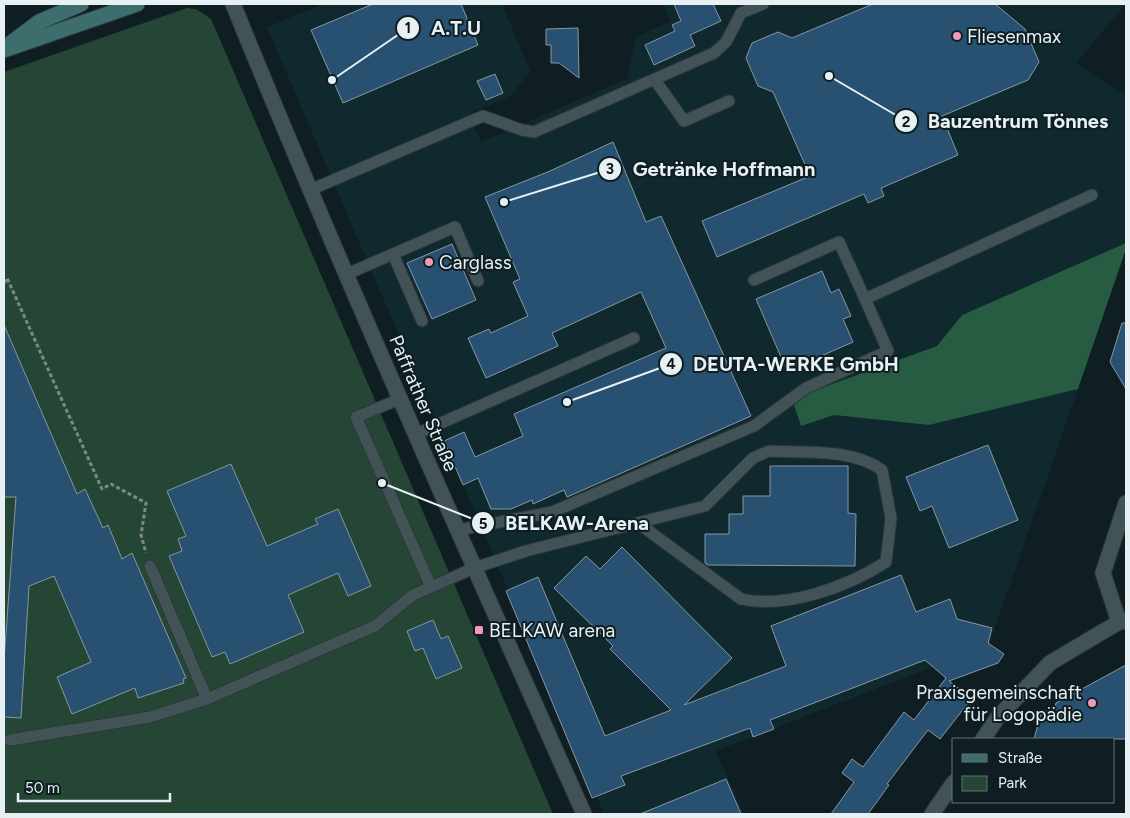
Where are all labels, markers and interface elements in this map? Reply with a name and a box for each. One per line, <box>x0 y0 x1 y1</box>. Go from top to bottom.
callout: A.T.U <box>396 11 491 46</box>
text: A.T.U <box>431 16 481 40</box>
text: 1 <box>405 19 411 37</box>
place label: Fliesenmax <box>967 25 1061 48</box>
marker: Fliesenmax <box>951 30 963 42</box>
callout: Bauzentrum Tönnes <box>893 104 1119 139</box>
text: Bauzentrum Tönnes <box>928 109 1108 133</box>
text: 2 <box>902 113 911 131</box>
callout: Getränke Hoffmann <box>598 151 826 186</box>
text: Getränke Hoffmann <box>633 157 815 181</box>
text: 3 <box>606 160 614 178</box>
place label: Carglass <box>439 251 512 274</box>
marker: Carglass <box>423 256 435 268</box>
street label: Paffrather Straße <box>384 332 463 475</box>
callout: DEUTA-WERKE GmbH <box>659 347 909 382</box>
text: DEUTA-WERKE GmbH <box>693 352 899 376</box>
text: 4 <box>666 355 676 373</box>
callout: BELKAW-Arena <box>470 506 659 541</box>
text: BELKAW-Arena <box>505 511 649 535</box>
text: 5 <box>479 515 488 533</box>
place label: BELKAW arena <box>489 619 615 642</box>
marker: BELKAW arena <box>473 624 485 636</box>
place label: Praxisgemeinschaft für Logopädie <box>916 681 1082 726</box>
marker: Praxisgemeinschaft für Logopädie <box>1086 697 1098 709</box>
legend <box>952 738 1115 803</box>
text: Straße <box>998 749 1042 767</box>
scale bar <box>18 770 170 802</box>
text: Park <box>998 774 1027 792</box>
text: 50 m <box>25 779 60 797</box>

